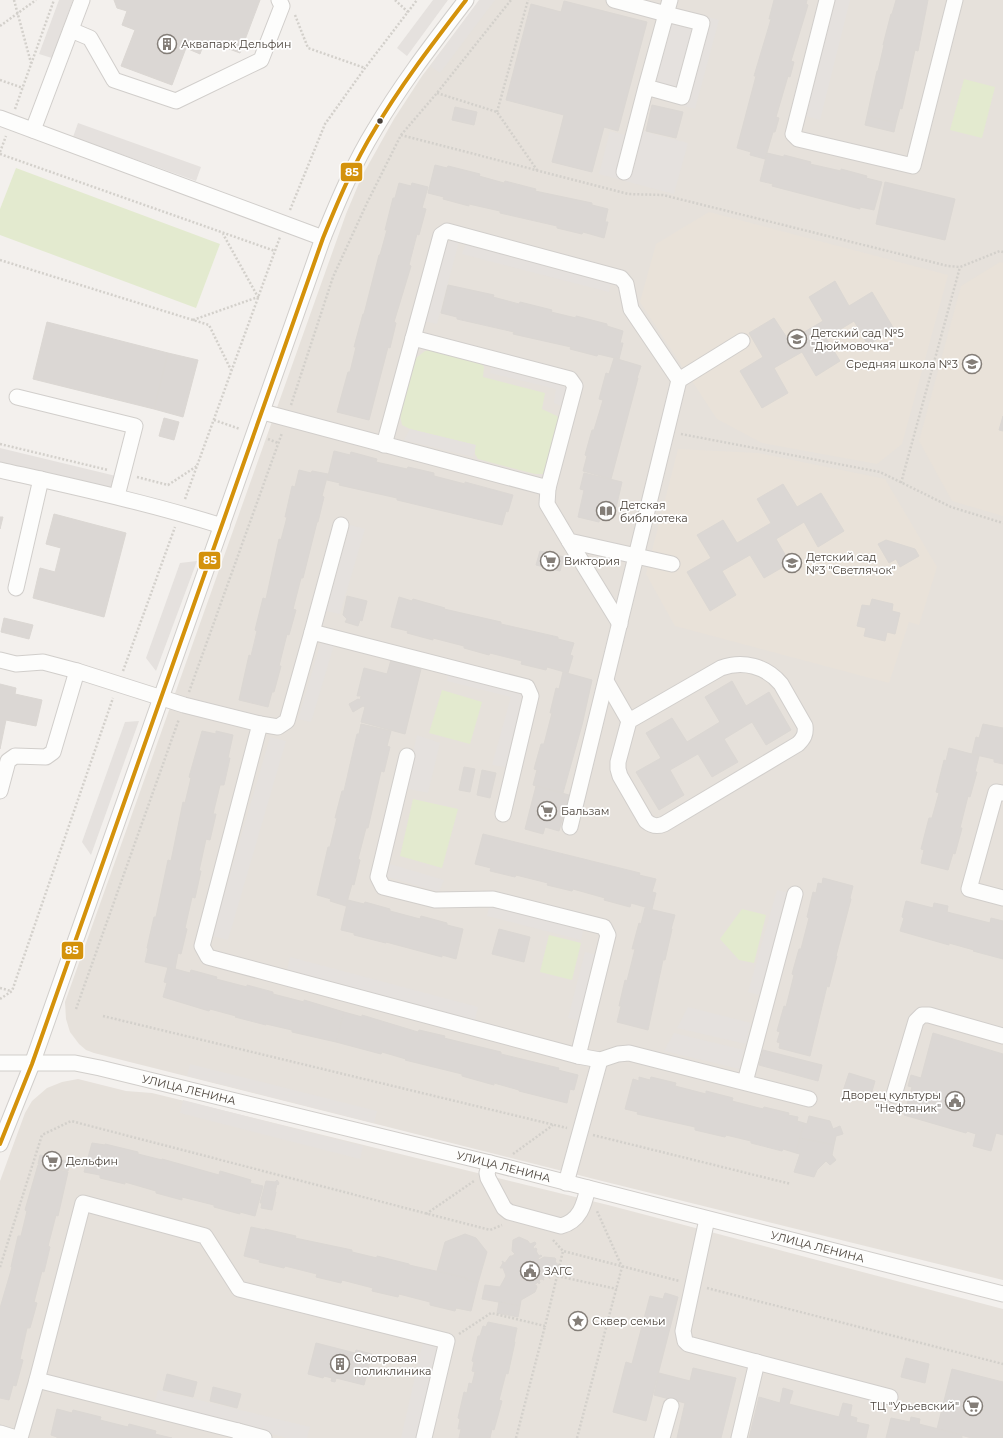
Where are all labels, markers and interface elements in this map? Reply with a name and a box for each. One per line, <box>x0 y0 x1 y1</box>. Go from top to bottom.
building icon: Аквапарк Дельфин <box>156 33 178 55</box>
place label: Аквапарк Дельфин <box>181 37 291 51</box>
unlabelled marker <box>375 116 385 126</box>
line badge: 85 <box>340 162 363 182</box>
text: 85 <box>345 165 359 179</box>
place label: Детский сад №5 "Дюймовочка" <box>811 326 904 353</box>
school or university icon: Детский сад №5 "Дюймовочка" <box>786 328 808 350</box>
school or university icon: Средняя школа №3 <box>961 353 983 375</box>
place label: Средняя школа №3 <box>846 357 958 371</box>
place label: Детская библиотека <box>620 498 688 525</box>
library icon: Детская библиотека <box>595 500 617 522</box>
supermarket icon: Виктория <box>539 550 561 572</box>
place label: Детский сад №3 "Светлячок" <box>806 550 896 577</box>
line badge: 85 <box>198 551 221 570</box>
school or university icon: Детский сад №3 "Светлячок" <box>781 552 803 574</box>
text: 85 <box>203 553 217 567</box>
place label: Виктория <box>564 554 620 568</box>
supermarket icon: Бальзам <box>536 800 558 822</box>
place label: Бальзам <box>561 804 609 818</box>
line badge: 85 <box>61 941 84 960</box>
text: 85 <box>65 943 79 957</box>
street label: УЛИЦА ЛЕНИНА <box>140 1071 238 1108</box>
place label: Дворец культуры "Нефтяник" <box>842 1088 941 1115</box>
public building icon: Дворец культуры "Нефтяник" <box>944 1090 966 1112</box>
street label: УЛИЦА ЛЕНИНА <box>455 1148 553 1185</box>
supermarket icon: Дельфин <box>41 1150 63 1172</box>
place label: Дельфин <box>66 1154 118 1168</box>
street label: УЛИЦА ЛЕНИНА <box>769 1228 867 1266</box>
public building icon: ЗАГС <box>519 1260 541 1282</box>
place label: ЗАГС <box>544 1264 572 1278</box>
place icon: Сквер семьи <box>567 1310 589 1332</box>
place label: Сквер семьи <box>592 1314 666 1328</box>
place label: Смотровая поликлиника <box>354 1351 432 1378</box>
building icon: Смотровая поликлиника <box>329 1353 351 1375</box>
supermarket icon: ТЦ "Урьевский" <box>962 1395 984 1417</box>
place label: ТЦ "Урьевский" <box>870 1399 959 1413</box>

